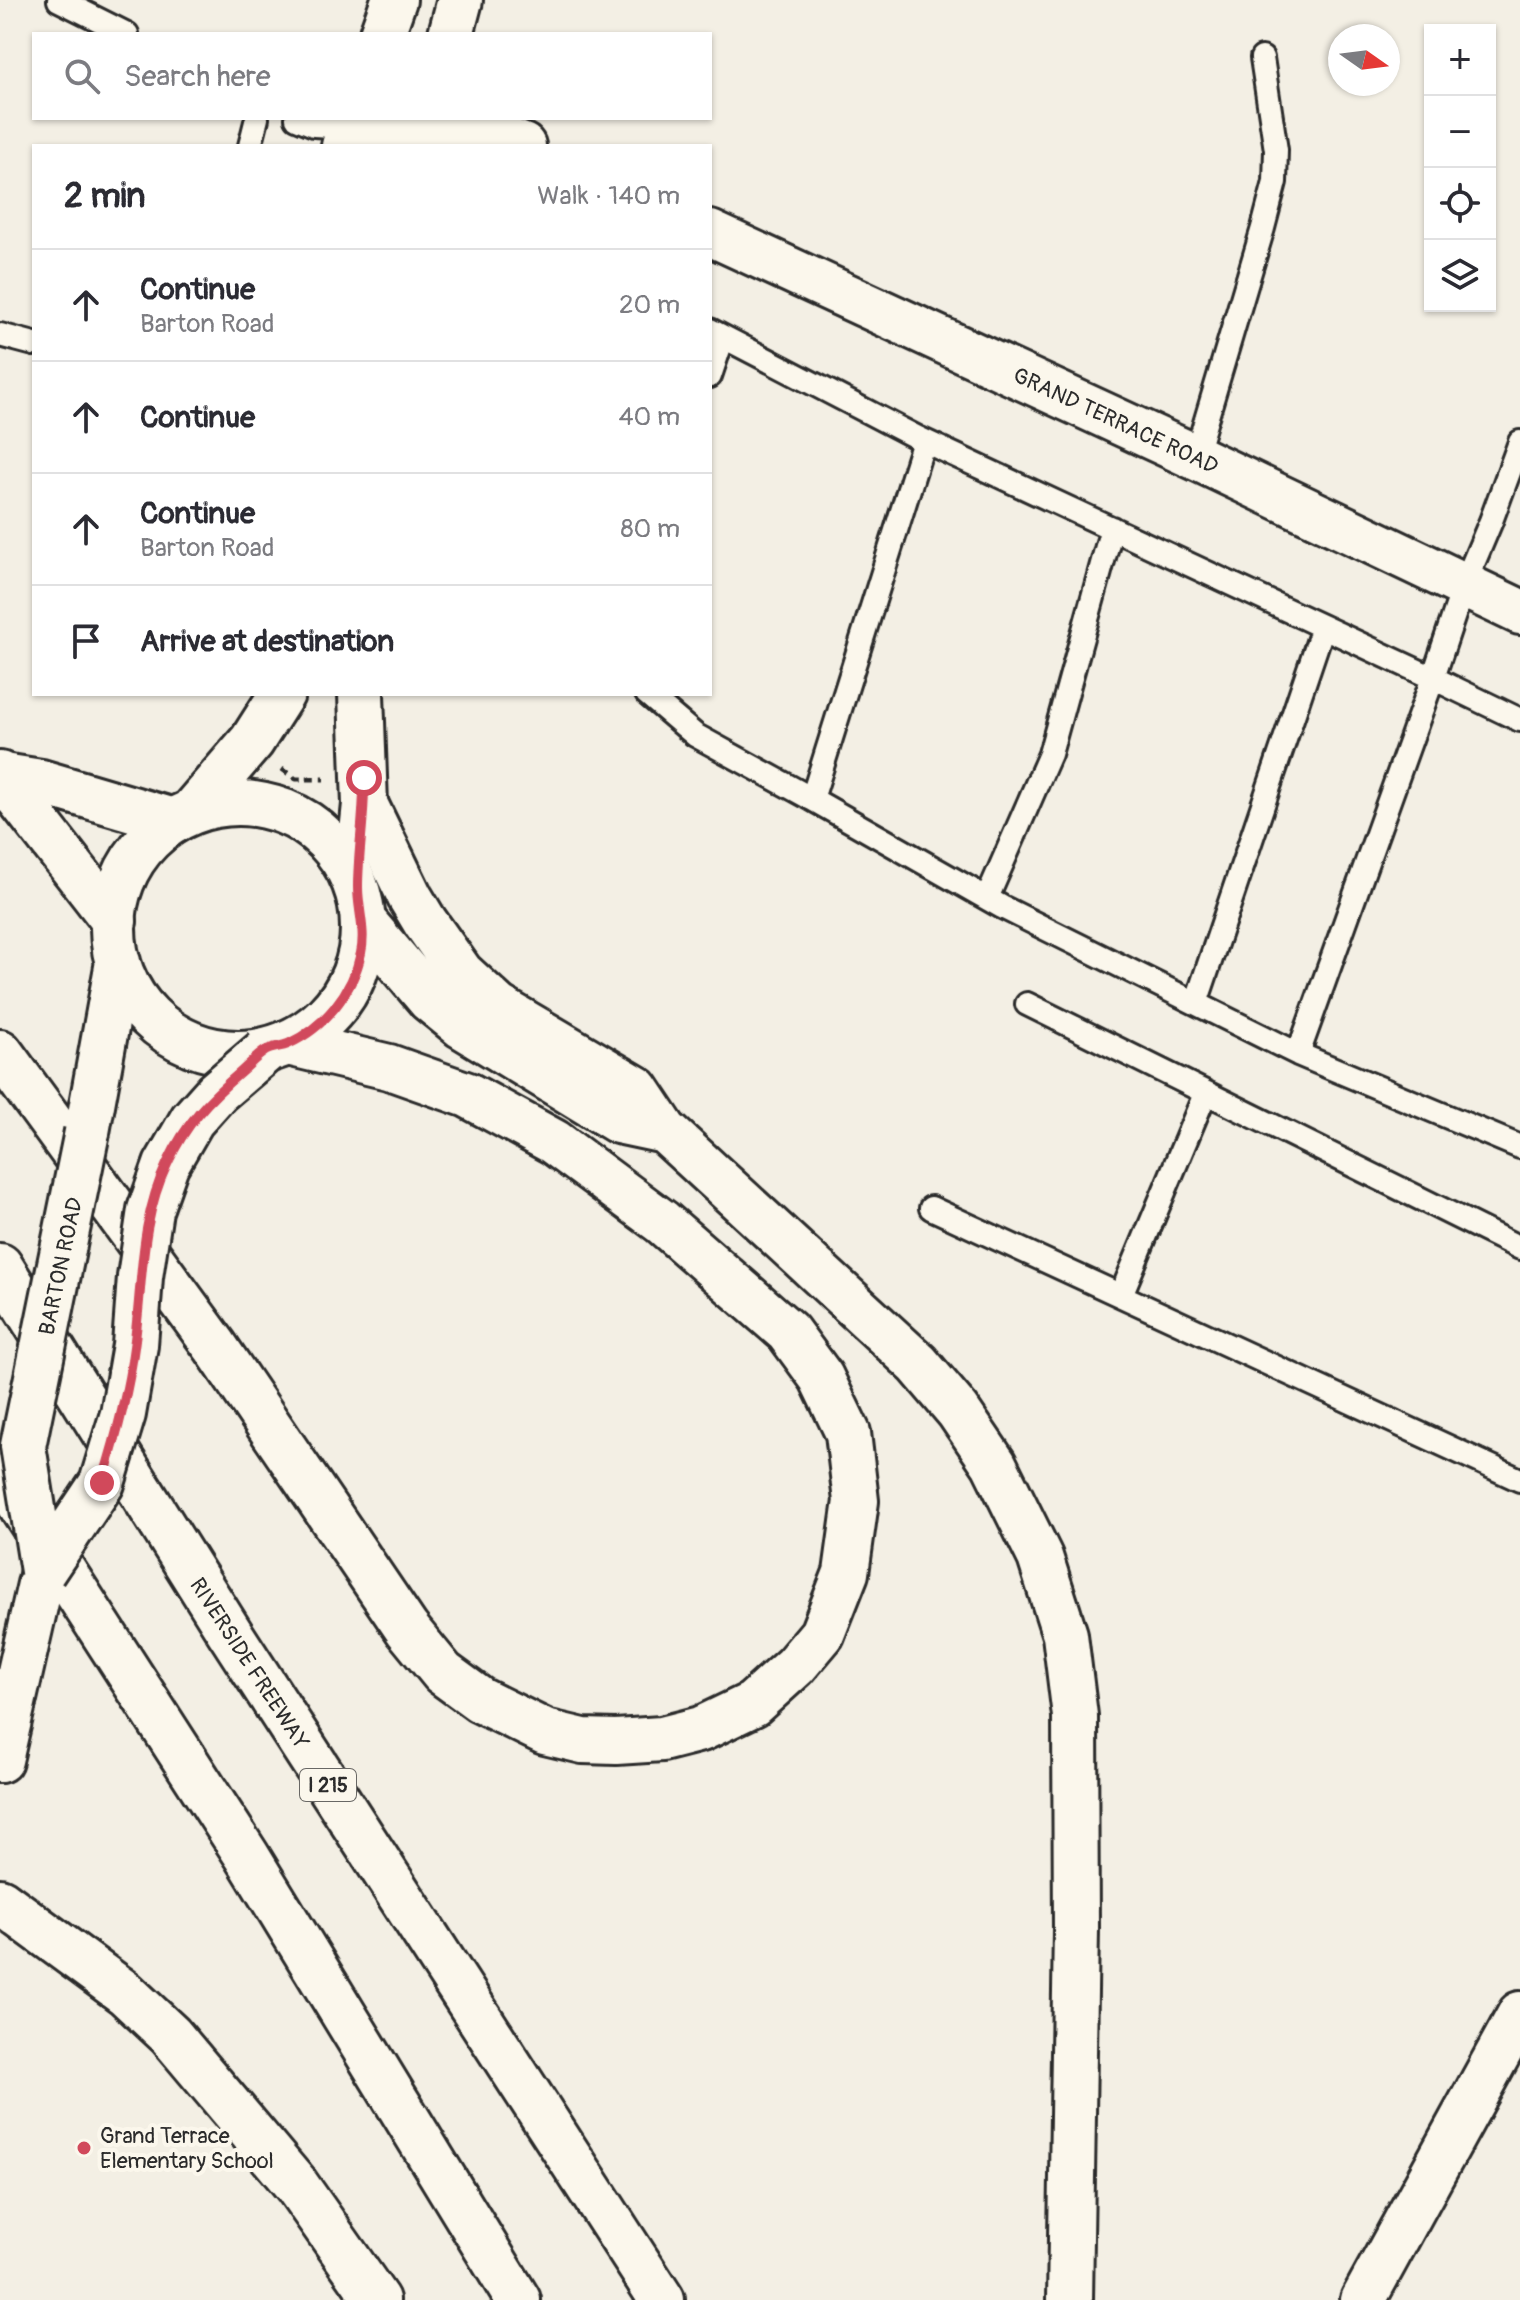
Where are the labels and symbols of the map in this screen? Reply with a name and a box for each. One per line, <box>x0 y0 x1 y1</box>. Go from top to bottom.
north arrow <box>1328 24 1400 96</box>
street label: GRAND TERRACE ROAD <box>1009 361 1223 481</box>
route start <box>346 760 382 796</box>
street label: BARTON ROAD <box>33 1195 89 1338</box>
route end <box>84 1465 120 1501</box>
street label: RIVERSIDE FREEWAY <box>183 1573 315 1755</box>
road number: I 215 <box>300 1769 356 1801</box>
place label: Grand Terrace Elementary School <box>100 2122 274 2175</box>
marker: Grand Terrace Elementary School <box>75 2139 93 2157</box>

